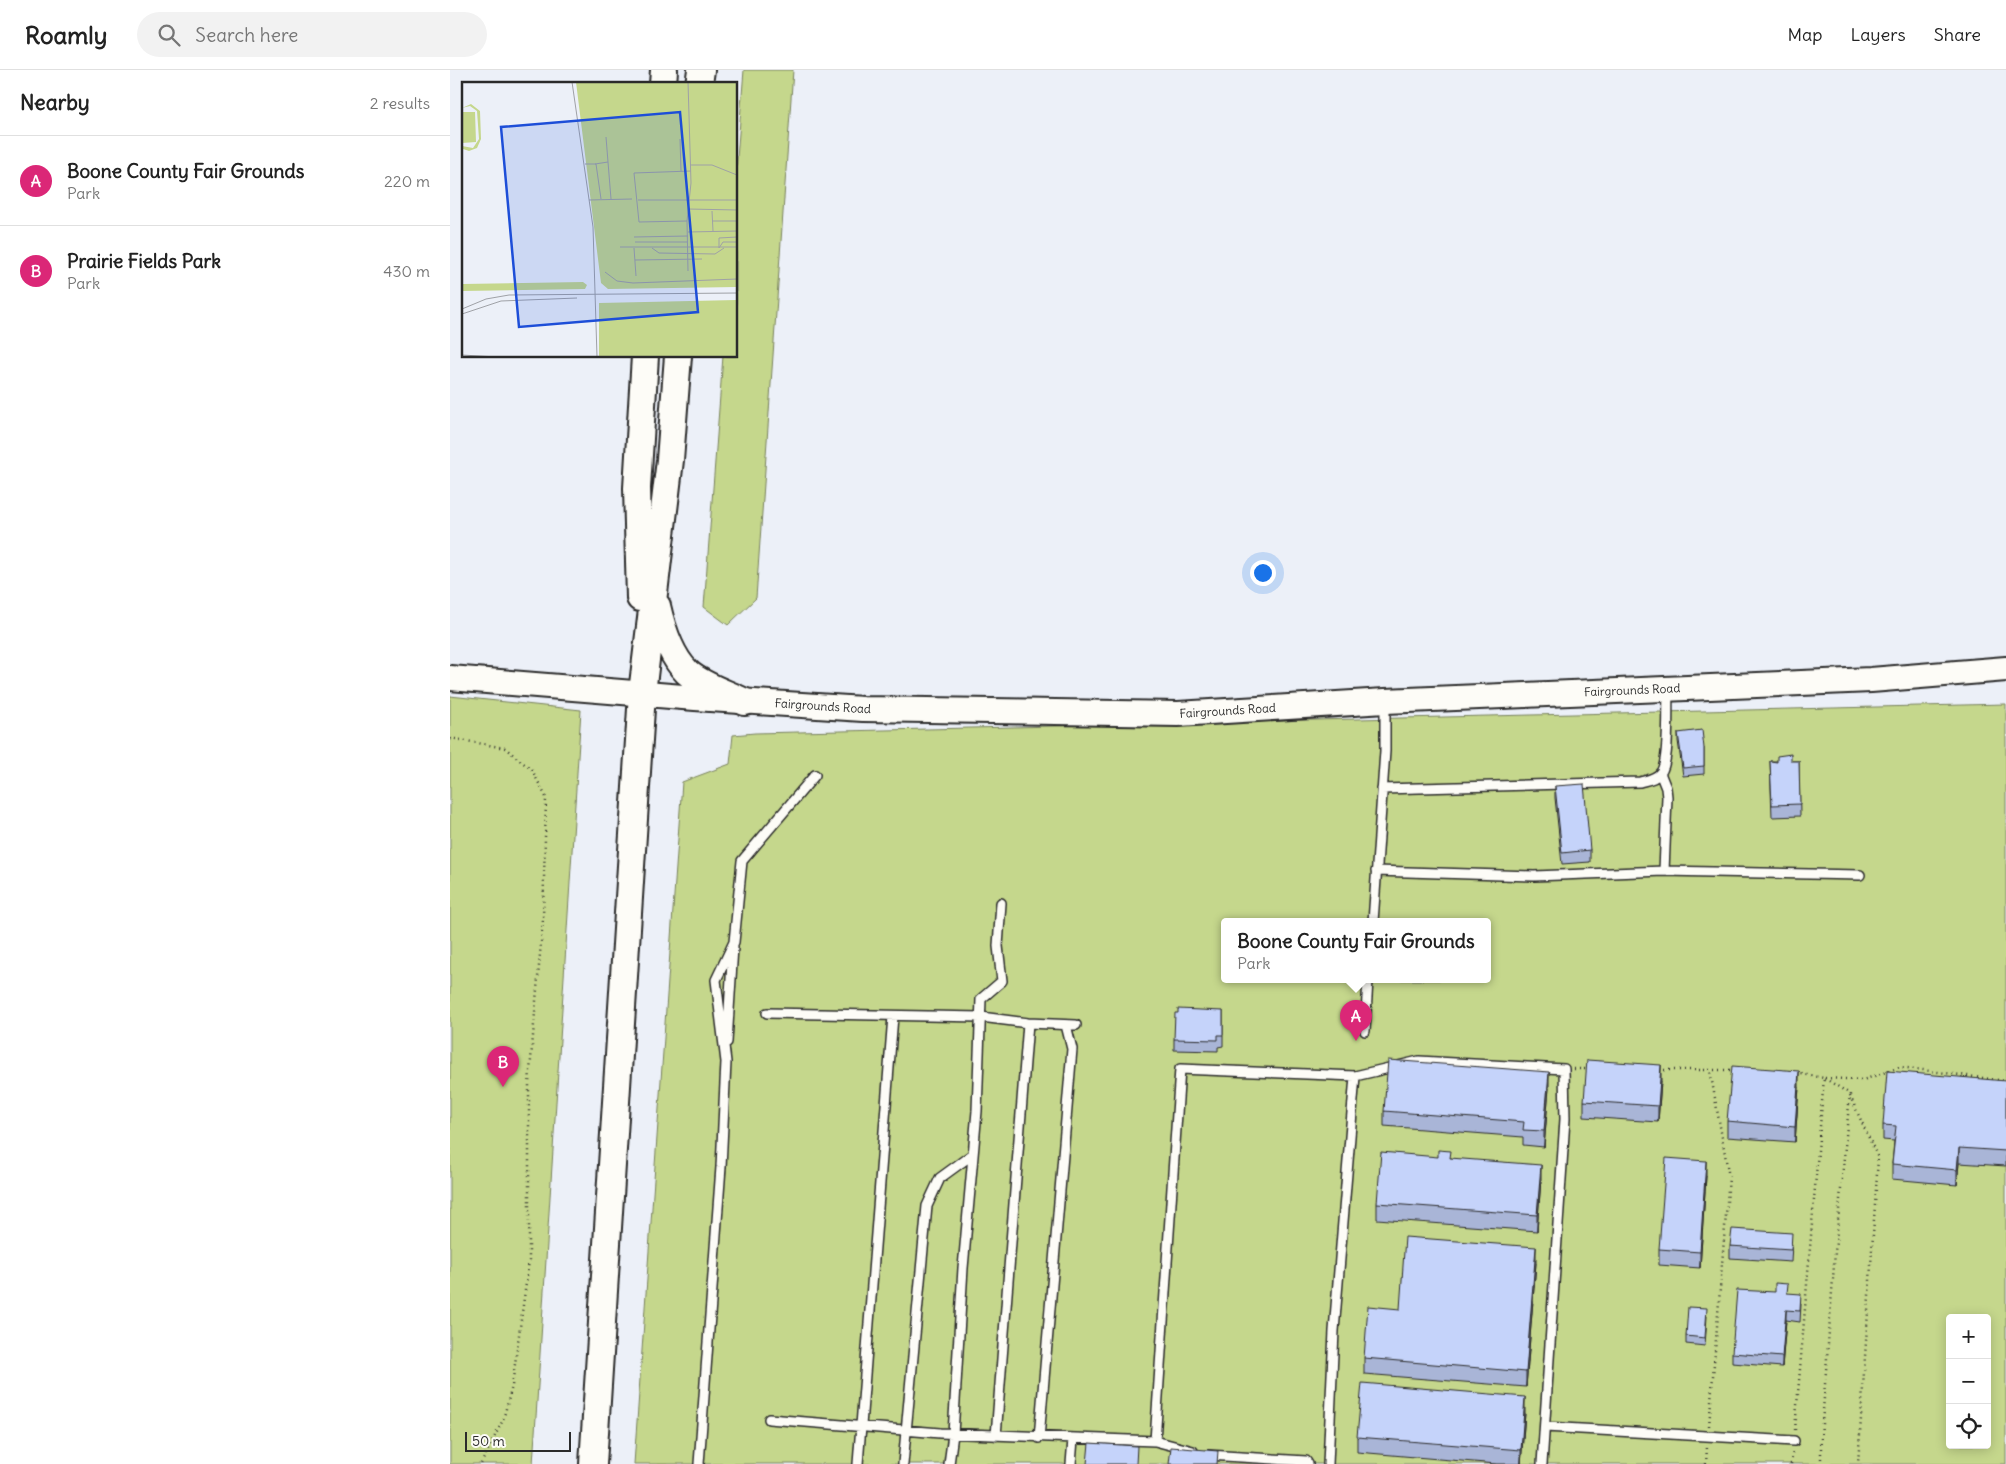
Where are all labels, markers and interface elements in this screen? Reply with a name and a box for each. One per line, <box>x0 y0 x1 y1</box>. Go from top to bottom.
search box <box>137 12 487 57</box>
text: Roamly <box>25 20 107 50</box>
icon: search <box>155 21 183 49</box>
text: Search here <box>195 23 298 47</box>
text: Map <box>1787 23 1822 46</box>
text: Layers <box>1850 23 1906 46</box>
text: Share <box>1934 23 1981 46</box>
inset map <box>462 82 738 358</box>
text: Nearby <box>20 89 90 116</box>
text: 2 results <box>370 93 430 113</box>
text: Boone County Fair Grounds <box>67 159 304 183</box>
text: A <box>31 171 41 191</box>
text: 220 m <box>384 171 430 191</box>
text: Park <box>67 183 100 203</box>
text: Prairie Fields Park <box>67 249 221 273</box>
text: B <box>31 261 41 281</box>
text: 430 m <box>383 261 430 281</box>
text: Park <box>67 273 100 293</box>
your location <box>1250 560 1276 586</box>
street label: Fairgrounds Road <box>1584 680 1681 699</box>
street label: Fairgrounds Road <box>774 695 871 716</box>
street label: Fairgrounds Road <box>1179 700 1276 721</box>
popup <box>1221 918 1491 983</box>
text: Boone County Fair Grounds <box>1237 929 1475 953</box>
text: Park <box>1237 953 1270 973</box>
pin: A <box>1340 1000 1372 1041</box>
pin: B <box>487 1046 519 1087</box>
map controls <box>1946 1314 1991 1449</box>
button: + <box>1946 1314 1991 1359</box>
button: − <box>1946 1359 1991 1404</box>
button: locate <box>1946 1404 1991 1449</box>
scale bar <box>465 1429 571 1452</box>
text: 50 m <box>472 1432 505 1450</box>

